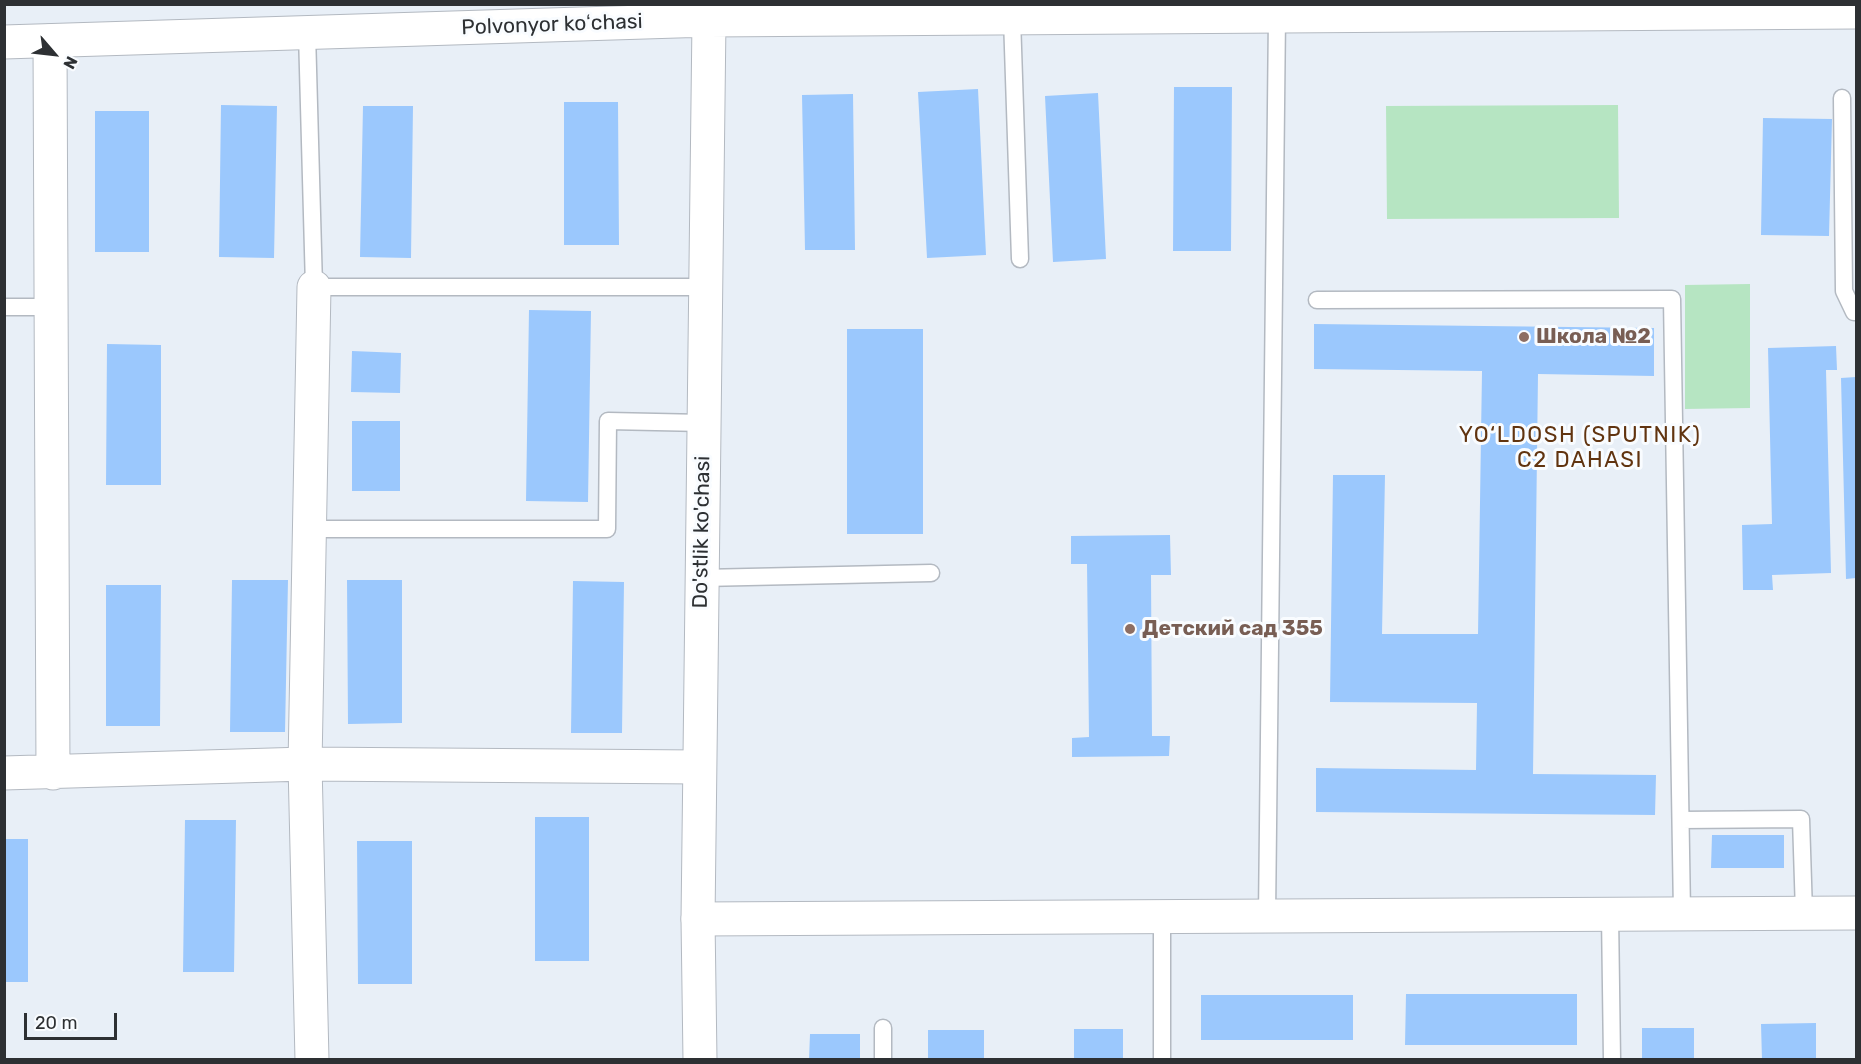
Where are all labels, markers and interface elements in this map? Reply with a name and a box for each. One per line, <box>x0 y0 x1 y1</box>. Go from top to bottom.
street label: Polvonyor koʻchasi <box>461 9 643 41</box>
north arrow <box>24 24 84 84</box>
text: N <box>59 53 81 72</box>
place label: Школа №2 <box>1536 324 1651 350</box>
marker: Школа №2 <box>1517 330 1531 344</box>
district label: YO‘LDOSH (SPUTNIK) C2 DAHASI <box>1459 423 1701 475</box>
street label: Do'stlik ko'chasi <box>688 456 716 608</box>
place label: Детский сад 355 <box>1142 616 1323 642</box>
marker: Детский сад 355 <box>1123 622 1137 636</box>
scale bar <box>27 1001 120 1039</box>
text: 20 m <box>35 1012 77 1034</box>

